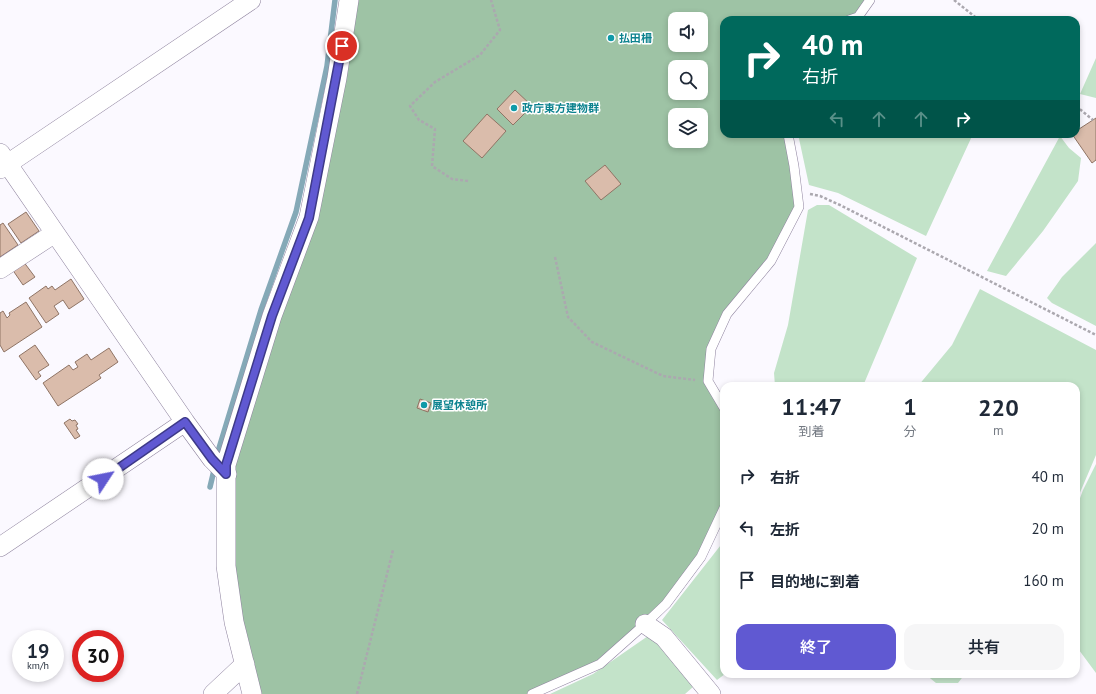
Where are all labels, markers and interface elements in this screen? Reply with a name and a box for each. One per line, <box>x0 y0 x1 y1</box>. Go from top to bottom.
map controls <box>668 12 708 148</box>
button: sound <box>668 12 708 52</box>
text: 40 m <box>802 26 863 63</box>
pin <box>325 29 359 63</box>
place label: 払田柵 <box>619 31 652 45</box>
icon: right <box>736 32 788 84</box>
marker: 払田柵 <box>606 33 616 43</box>
icon: arrive <box>331 35 353 57</box>
button: search <box>668 60 708 100</box>
text: 右折 <box>802 65 838 88</box>
place label: 政庁東方建物群 <box>522 101 599 115</box>
marker: 政庁東方建物群 <box>509 103 519 113</box>
button: layers <box>668 108 708 148</box>
icon: left <box>826 108 848 130</box>
icon: ahead <box>868 108 890 130</box>
icon: ahead <box>910 108 932 130</box>
icon: right <box>952 108 974 130</box>
text: 11:47 <box>781 391 842 422</box>
text: 1 <box>903 391 917 422</box>
text: 220 <box>978 392 1019 423</box>
place label: 展望休憩所 <box>432 398 487 412</box>
marker: 展望休憩所 <box>419 400 429 410</box>
text: m <box>993 422 1004 439</box>
text: 到着 <box>799 423 825 440</box>
text: 分 <box>904 423 917 440</box>
position arrow <box>82 458 124 500</box>
icon: right <box>736 465 758 487</box>
text: 40 m <box>1031 467 1064 486</box>
text: 右折 <box>770 468 800 487</box>
icon: left <box>736 517 758 539</box>
text: 20 m <box>1031 519 1064 538</box>
text: 左折 <box>770 520 800 539</box>
icon: arrive <box>736 569 758 591</box>
text: 160 m <box>1023 571 1064 590</box>
text: 目的地に到着 <box>770 572 860 591</box>
button: 終了 <box>736 624 896 670</box>
button: 共有 <box>904 624 1064 670</box>
speed limit sign: 30 <box>72 630 124 682</box>
text: 19 <box>27 638 49 664</box>
text: km/h <box>27 659 49 672</box>

